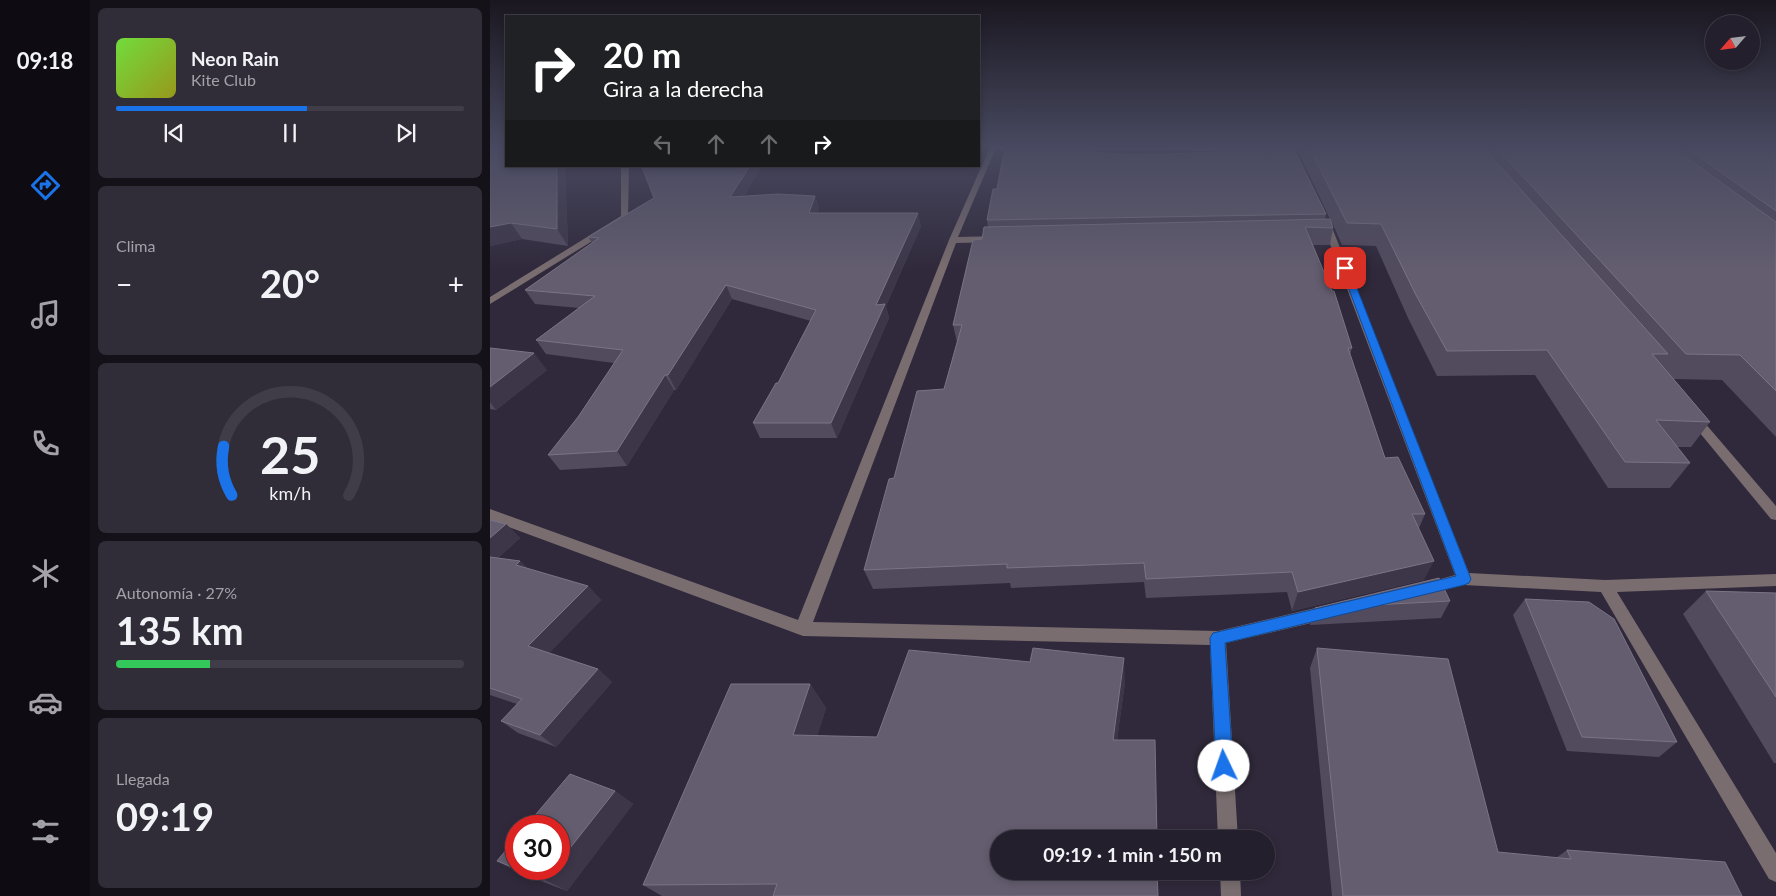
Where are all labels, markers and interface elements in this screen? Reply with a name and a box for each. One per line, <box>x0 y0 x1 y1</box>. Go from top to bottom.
north arrow <box>1705 15 1760 70</box>
map controls <box>1705 15 1760 70</box>
text: 20 m <box>603 33 681 75</box>
icon: right <box>520 35 585 100</box>
text: 09:18 <box>17 47 73 74</box>
text: Neon Rain <box>191 47 279 70</box>
text: Kite Club <box>191 70 256 89</box>
text: Gira a la derecha <box>603 75 764 102</box>
icon: previous <box>160 119 188 147</box>
icon: pause <box>276 119 304 147</box>
icon: next <box>392 119 420 147</box>
icon: left <box>649 130 677 158</box>
icon: ahead <box>702 130 730 158</box>
icon: ahead <box>755 130 783 158</box>
icon: right <box>808 130 836 158</box>
icon: directions <box>28 168 63 203</box>
text: Clima <box>116 236 155 255</box>
pin <box>1324 247 1366 289</box>
icon: arrive <box>1331 254 1359 282</box>
text: 20° <box>260 260 320 306</box>
text: − <box>116 267 132 301</box>
text: + <box>448 267 464 301</box>
icon: music <box>28 297 63 332</box>
text: 25 <box>260 423 320 485</box>
icon: phone <box>28 426 63 461</box>
text: km/h <box>269 482 311 504</box>
icon: climate <box>28 556 63 591</box>
text: Autonomía · 27% <box>116 583 237 602</box>
text: 135 km <box>116 607 244 653</box>
icon: car <box>28 685 63 720</box>
position arrow <box>1197 739 1249 791</box>
text: Llegada <box>116 769 170 788</box>
text: 09:19 <box>116 793 214 839</box>
icon: filters <box>28 814 63 849</box>
speed limit sign: 30 <box>505 815 570 880</box>
text: 09:19 · 1 min · 150 m <box>1043 843 1222 866</box>

